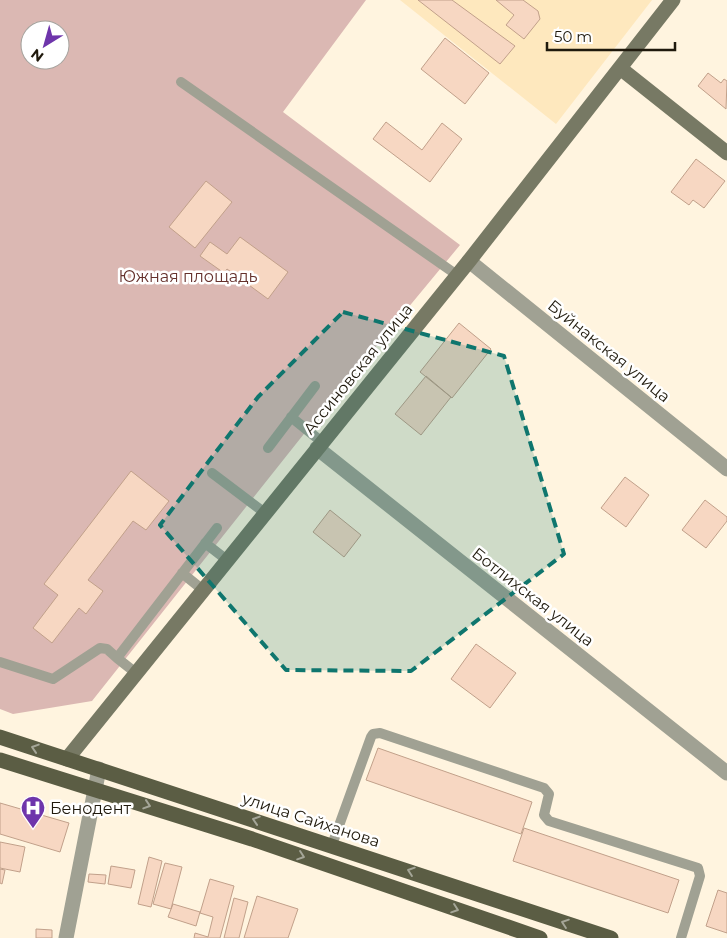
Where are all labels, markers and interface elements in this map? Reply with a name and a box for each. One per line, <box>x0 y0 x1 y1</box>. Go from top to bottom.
north arrow <box>20 20 70 70</box>
scale bar <box>547 20 674 52</box>
text: 50 m <box>554 27 592 46</box>
text: N <box>27 45 47 66</box>
park label: Южная площадь <box>118 267 258 286</box>
street label: Буйнакская улица <box>544 296 674 406</box>
street label: Ассиновская улица <box>299 300 417 438</box>
street label: Ботлихская улица <box>468 544 598 650</box>
one-way arrow <box>31 744 40 754</box>
street label: улица Сайханова <box>239 788 382 851</box>
hospital icon: Бенодент <box>20 795 46 829</box>
place label: Бенодент <box>50 799 132 818</box>
one-way arrow <box>142 800 151 810</box>
one-way arrow <box>253 816 261 826</box>
one-way arrow <box>297 850 305 860</box>
one-way arrow <box>407 867 415 877</box>
one-way arrow <box>450 903 459 913</box>
one-way arrow <box>561 918 569 928</box>

